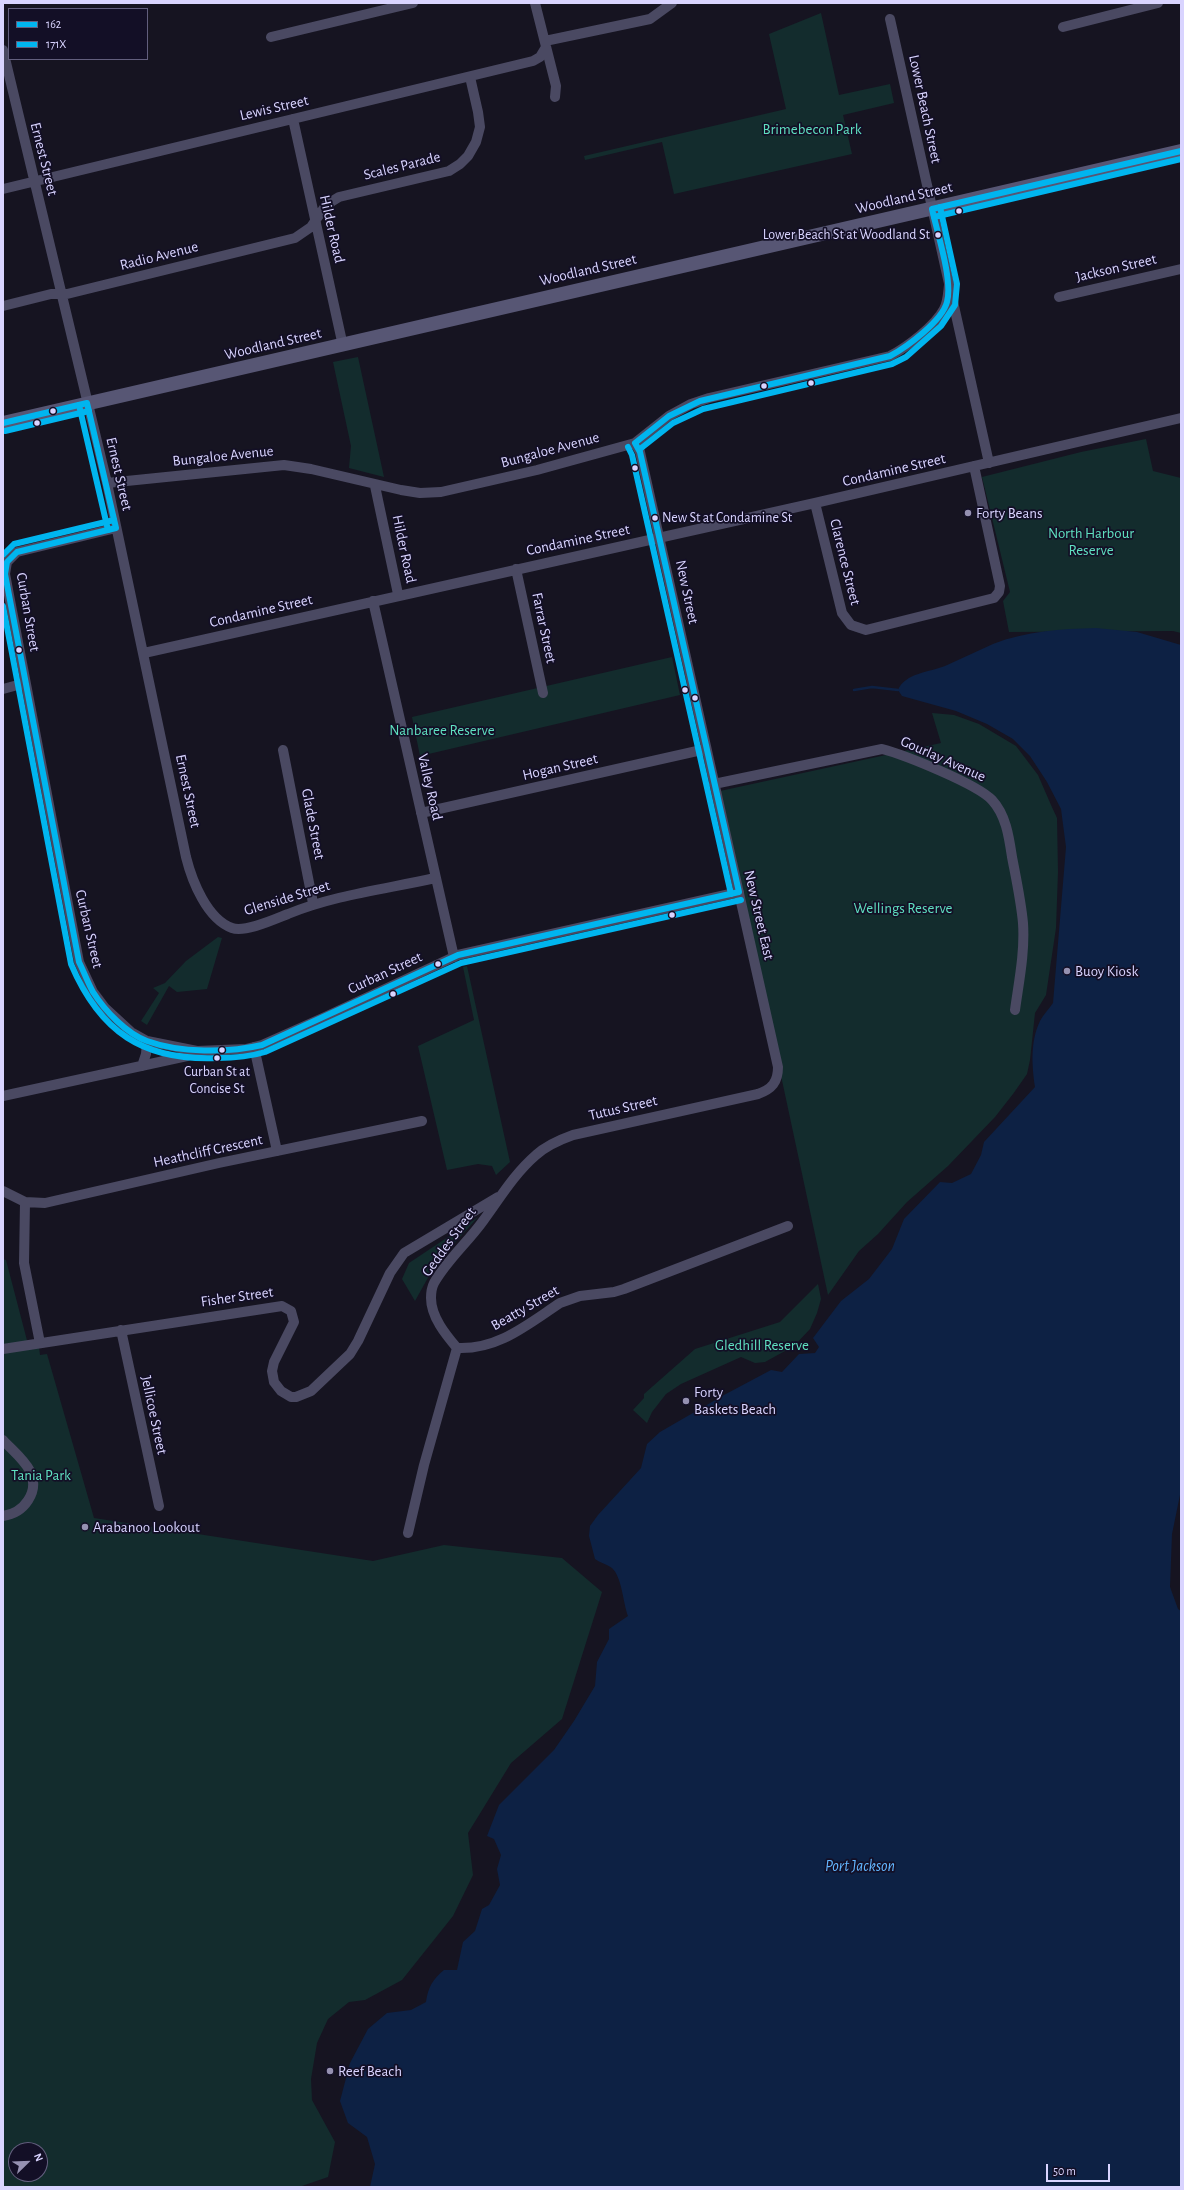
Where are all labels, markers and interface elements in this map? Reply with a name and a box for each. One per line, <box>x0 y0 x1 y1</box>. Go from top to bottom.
legend <box>8 8 148 60</box>
text: 162 <box>46 18 61 30</box>
text: 171X <box>46 38 66 50</box>
street label: Lower Beach Street <box>905 53 945 165</box>
street label: Lewis Street <box>238 91 310 125</box>
park label: Brimebecon Park <box>762 120 862 138</box>
street label: Ernest Street <box>26 121 62 197</box>
street label: Scales Parade <box>362 148 442 184</box>
street label: Woodland Street <box>854 178 954 218</box>
street label: Hilder Road <box>315 193 349 265</box>
unlabelled marker <box>954 206 964 216</box>
place label: Lower Beach St at Woodland St <box>763 227 930 243</box>
marker: Lower Beach St at Woodland St <box>933 230 943 240</box>
street label: Radio Avenue <box>118 238 200 274</box>
street label: Woodland Street <box>538 250 638 290</box>
street label: Jackson Street <box>1074 250 1158 286</box>
street label: Woodland Street <box>223 324 323 364</box>
unlabelled marker <box>806 378 816 388</box>
unlabelled marker <box>759 381 769 391</box>
unlabelled marker <box>48 406 58 416</box>
unlabelled marker <box>32 418 42 428</box>
street label: Bungaloe Avenue <box>499 428 601 472</box>
street label: Ernest Street <box>102 436 136 512</box>
street label: Bungaloe Avenue <box>172 442 274 470</box>
street label: Condamine Street <box>841 449 947 491</box>
unlabelled marker <box>630 463 640 473</box>
place label: Forty Beans <box>976 504 1043 522</box>
marker: Forty Beans <box>963 508 973 518</box>
place label: New St at Condamine St <box>662 510 792 526</box>
street label: Hilder Road <box>388 513 420 585</box>
marker: New St at Condamine St <box>650 513 660 523</box>
street label: Clarence Street <box>826 517 864 607</box>
street label: Condamine Street <box>525 520 631 560</box>
park label: North Harbour Reserve <box>1048 524 1134 559</box>
street label: New Street <box>671 558 703 626</box>
street label: Curban Street <box>12 571 44 653</box>
street label: Condamine Street <box>208 590 314 632</box>
street label: Farrar Street <box>528 591 560 665</box>
unlabelled marker <box>14 645 24 655</box>
unlabelled marker <box>680 685 690 695</box>
unlabelled marker <box>690 693 700 703</box>
park label: Nanbaree Reserve <box>389 721 495 739</box>
street label: Gourlay Avenue <box>898 732 988 786</box>
street label: Hogan Street <box>521 750 599 784</box>
street label: Valley Road <box>414 752 446 822</box>
street label: Ernest Street <box>171 753 205 829</box>
street label: Glade Street <box>297 787 329 861</box>
street label: New Street East <box>740 868 778 962</box>
street label: Glenside Street <box>242 876 332 920</box>
street label: Curban Street <box>71 888 107 970</box>
park label: Wellings Reserve <box>854 899 952 917</box>
unlabelled marker <box>667 910 677 920</box>
street label: Curban Street <box>345 948 425 998</box>
unlabelled marker <box>433 959 443 969</box>
place label: Buoy Kiosk <box>1075 962 1138 980</box>
marker: Buoy Kiosk <box>1062 966 1072 976</box>
unlabelled marker <box>388 989 398 999</box>
unlabelled marker <box>217 1045 227 1055</box>
marker: Curban St at Concise St <box>212 1053 222 1063</box>
place label: Curban St at Concise St <box>184 1064 250 1096</box>
street label: Tutus Street <box>587 1091 659 1125</box>
street label: Heathcliff Crescent <box>152 1131 264 1171</box>
street label: Geddes Street <box>418 1204 480 1280</box>
street label: Beatty Street <box>488 1281 562 1335</box>
street label: Fisher Street <box>200 1283 274 1311</box>
park label: Gledhill Reserve <box>715 1336 809 1354</box>
street label: Jellicoe Street <box>137 1374 171 1456</box>
place label: Forty Baskets Beach <box>694 1383 776 1418</box>
marker: Forty Baskets Beach <box>681 1396 691 1406</box>
park label: Tania Park <box>11 1466 71 1484</box>
place label: Arabanoo Lookout <box>93 1518 200 1536</box>
marker: Arabanoo Lookout <box>80 1522 90 1532</box>
water label: Port Jackson <box>825 1856 895 1876</box>
place label: Reef Beach <box>338 2062 402 2080</box>
marker: Reef Beach <box>325 2066 335 2076</box>
north arrow <box>8 2142 48 2182</box>
text: N <box>32 2152 45 2163</box>
scale bar <box>1048 2156 1112 2182</box>
text: 50 m <box>1053 2165 1076 2177</box>

